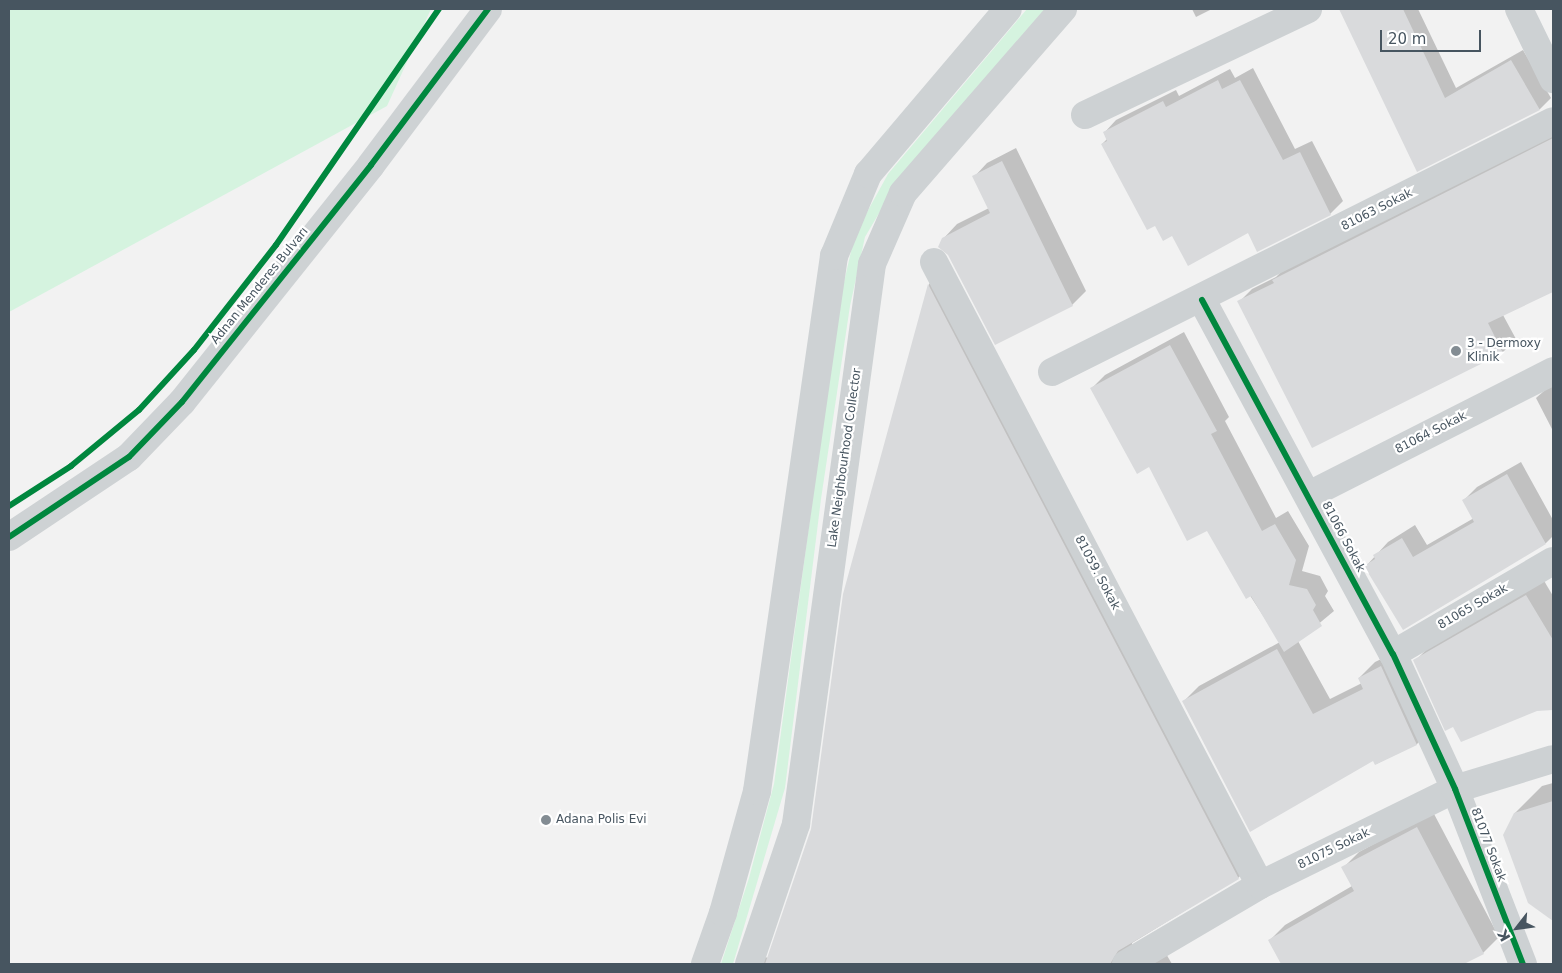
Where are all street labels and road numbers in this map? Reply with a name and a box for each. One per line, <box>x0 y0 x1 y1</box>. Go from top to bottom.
street label: 81063 Sokak <box>1339 186 1415 234</box>
street label: Adnan Menderes Bulvarı <box>208 225 312 347</box>
street label: Lake Neighbourhood Collector <box>825 367 865 549</box>
street label: 81064 Sokak <box>1393 409 1469 457</box>
street label: 81066 Sokak <box>1318 499 1368 575</box>
street label: 81059. Sokak <box>1071 534 1123 612</box>
street label: 81065 Sokak <box>1436 581 1510 633</box>
street label: 81077 Sokak <box>1467 806 1509 884</box>
street label: 81075 Sokak <box>1296 825 1372 873</box>

